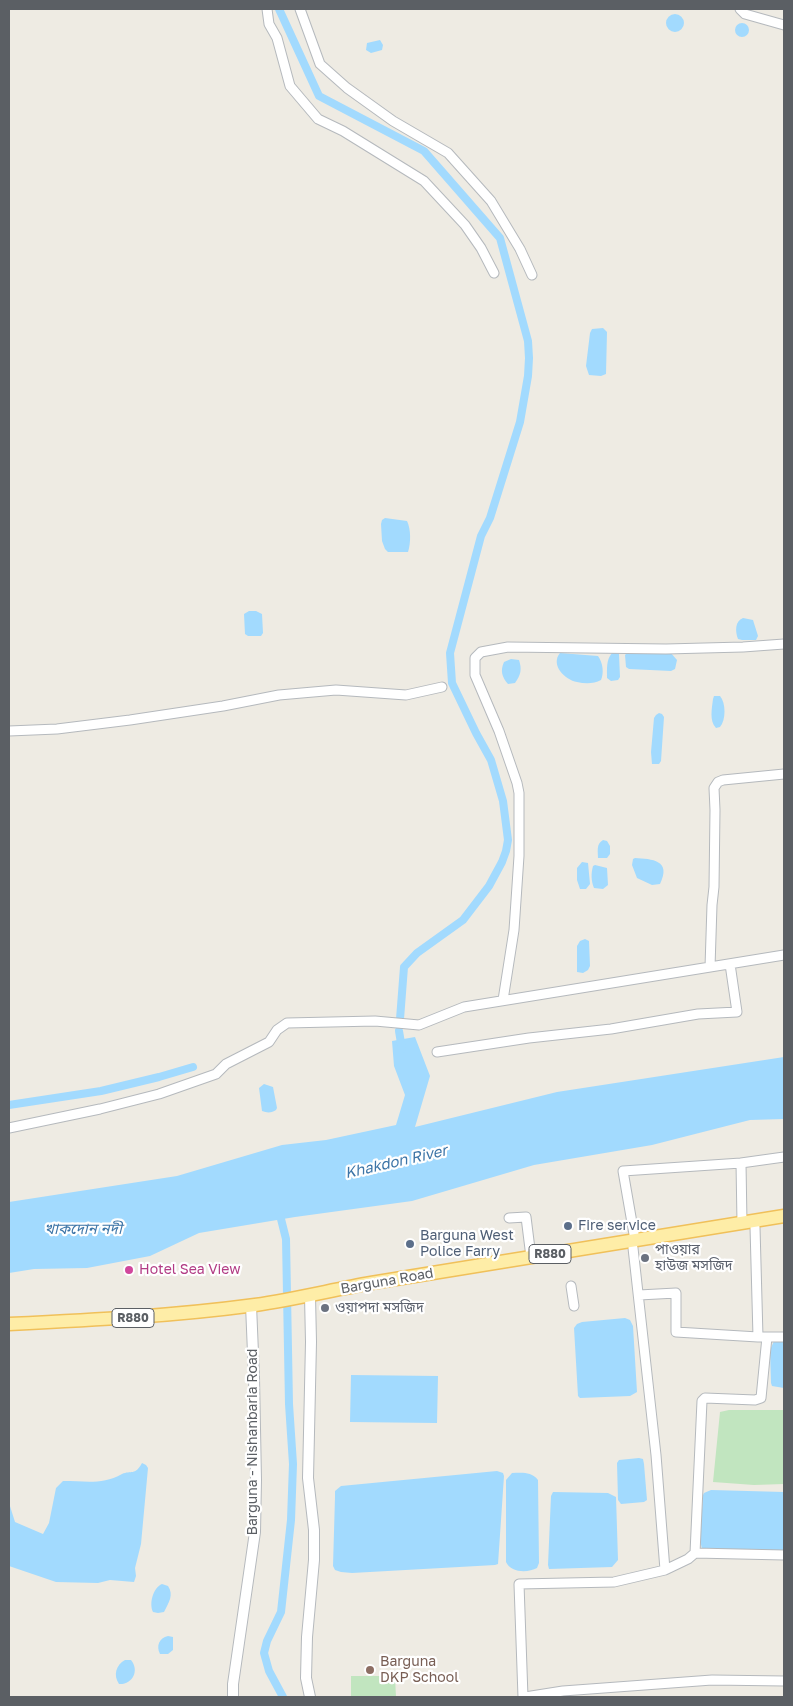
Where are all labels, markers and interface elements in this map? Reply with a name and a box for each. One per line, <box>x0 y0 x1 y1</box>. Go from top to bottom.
water label: Khakdon River <box>343 1142 449 1182</box>
place label: Fire service <box>578 1218 656 1234</box>
water label: খাকদোন নদী <box>44 1220 122 1238</box>
marker: Fire service <box>562 1220 574 1232</box>
place label: Barguna West Police Farry <box>420 1228 514 1260</box>
marker: Barguna West Police Farry <box>404 1238 416 1250</box>
place label: পাওয়ার হাউজ মসজিদ <box>655 1242 733 1274</box>
road number: R880 <box>529 1244 571 1264</box>
marker: পাওয়ার হাউজ মসজিদ <box>639 1252 651 1264</box>
place label: Hotel Sea View <box>139 1262 241 1278</box>
marker: Hotel Sea View <box>123 1264 135 1276</box>
street label: Barguna Road <box>339 1265 435 1297</box>
place label: ওয়াপদা মসজিদ <box>335 1300 424 1316</box>
marker: ওয়াপদা মসজিদ <box>319 1302 331 1314</box>
road number: R880 <box>112 1309 154 1328</box>
street label: Barguna - Nishanbaria Road <box>245 1349 261 1535</box>
place label: Barguna DKP School <box>380 1654 459 1686</box>
marker: Barguna DKP School <box>364 1664 376 1676</box>

